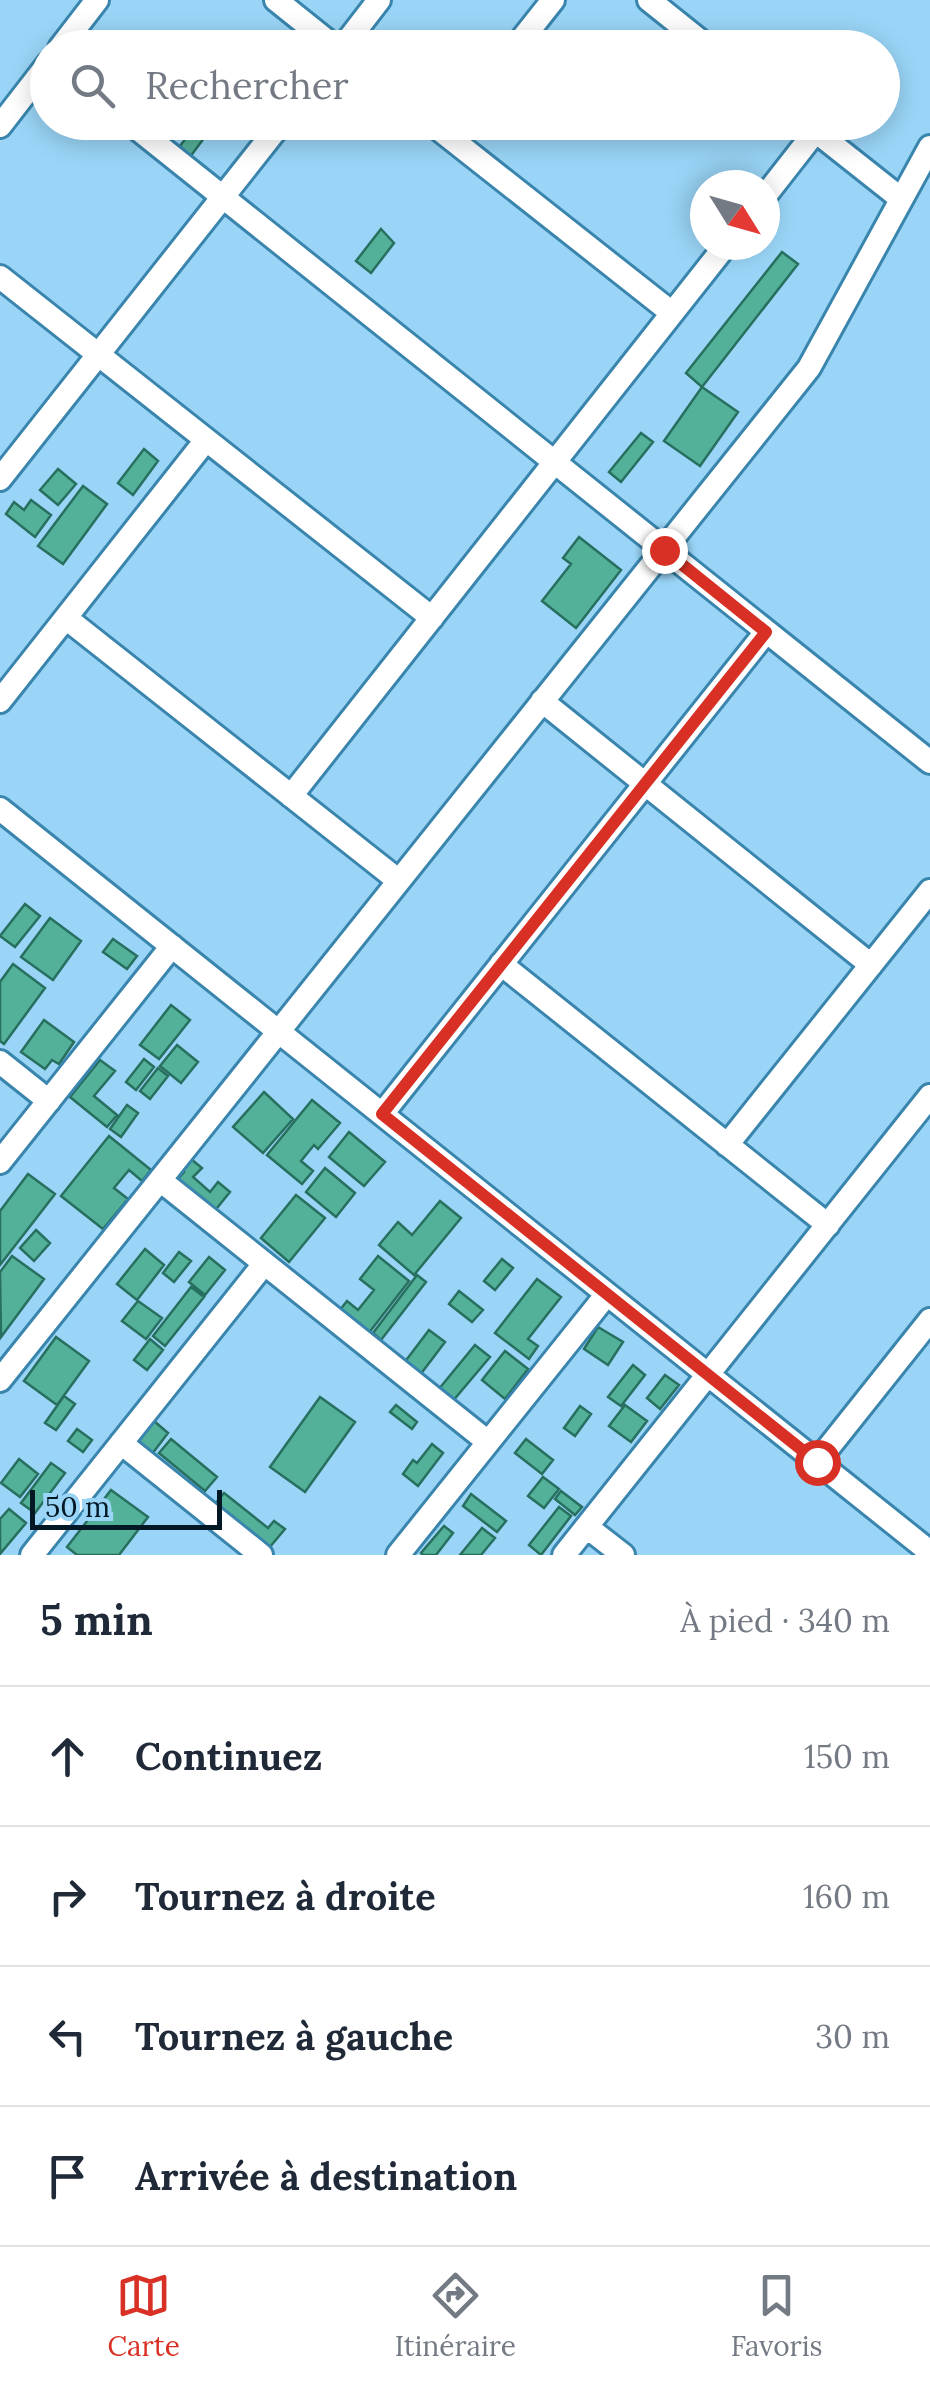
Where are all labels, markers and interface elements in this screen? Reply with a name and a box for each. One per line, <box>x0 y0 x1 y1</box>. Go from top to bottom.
search box <box>30 30 900 140</box>
icon: search <box>65 58 120 113</box>
text: Rechercher <box>145 61 349 109</box>
north arrow <box>690 170 780 260</box>
route end <box>642 528 688 574</box>
route start <box>795 1440 841 1486</box>
scale bar <box>30 1485 222 1530</box>
text: 50 m <box>45 1489 110 1525</box>
text: 5 min <box>40 1593 153 1647</box>
text: À pied · 340 m <box>680 1600 890 1641</box>
icon: ahead <box>40 1729 95 1784</box>
text: Continuez <box>135 1732 322 1780</box>
text: 150 m <box>804 1736 890 1777</box>
icon: right <box>40 1869 95 1924</box>
text: Tournez à droite <box>135 1872 436 1920</box>
text: 160 m <box>803 1876 890 1917</box>
icon: left <box>40 2009 95 2064</box>
text: Tournez à gauche <box>135 2012 453 2060</box>
text: 30 m <box>815 2016 890 2057</box>
icon: arrive <box>40 2149 95 2204</box>
text: Arrivée à destination <box>135 2152 517 2200</box>
tab: Carte <box>107 2268 180 2364</box>
tab: Itinéraire <box>395 2268 516 2364</box>
tab: Favoris <box>731 2268 823 2364</box>

